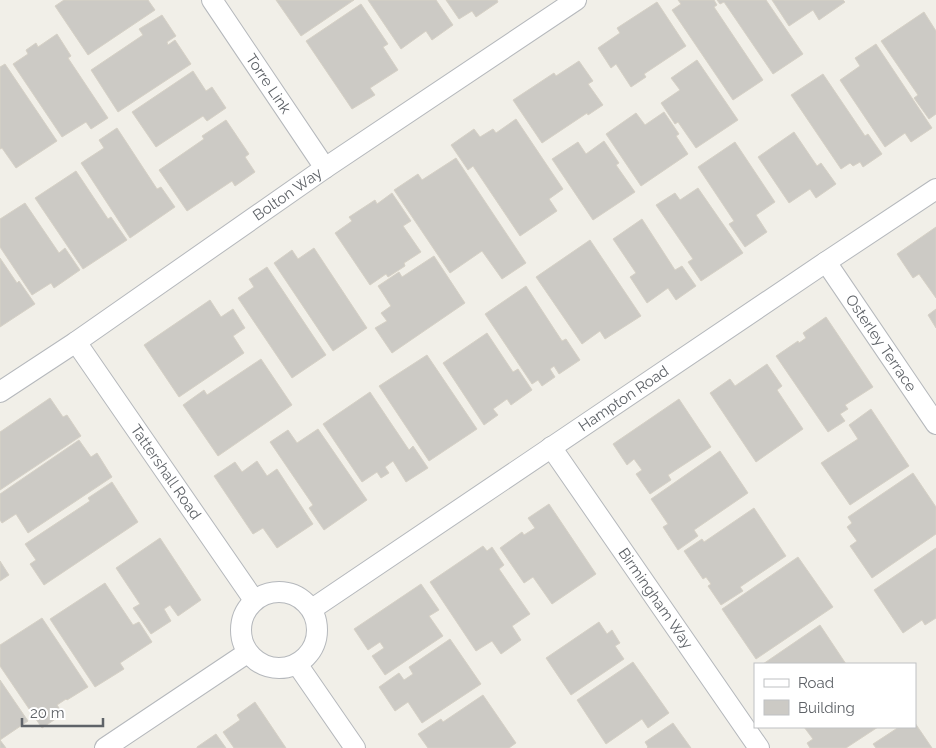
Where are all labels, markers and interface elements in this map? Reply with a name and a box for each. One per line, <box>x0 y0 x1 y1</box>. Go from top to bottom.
street label: Torre Link <box>242 51 295 117</box>
street label: Bolton Way <box>250 164 325 224</box>
street label: Osterley Terrace <box>842 291 920 395</box>
street label: Hampton Road <box>575 362 672 435</box>
street label: Tattershall Road <box>127 421 205 523</box>
street label: Birmingham Way <box>614 544 697 652</box>
legend <box>754 663 916 728</box>
text: Road <box>798 674 834 692</box>
scale bar <box>22 696 104 728</box>
text: Building <box>798 699 855 717</box>
text: 20 m <box>30 704 65 722</box>

